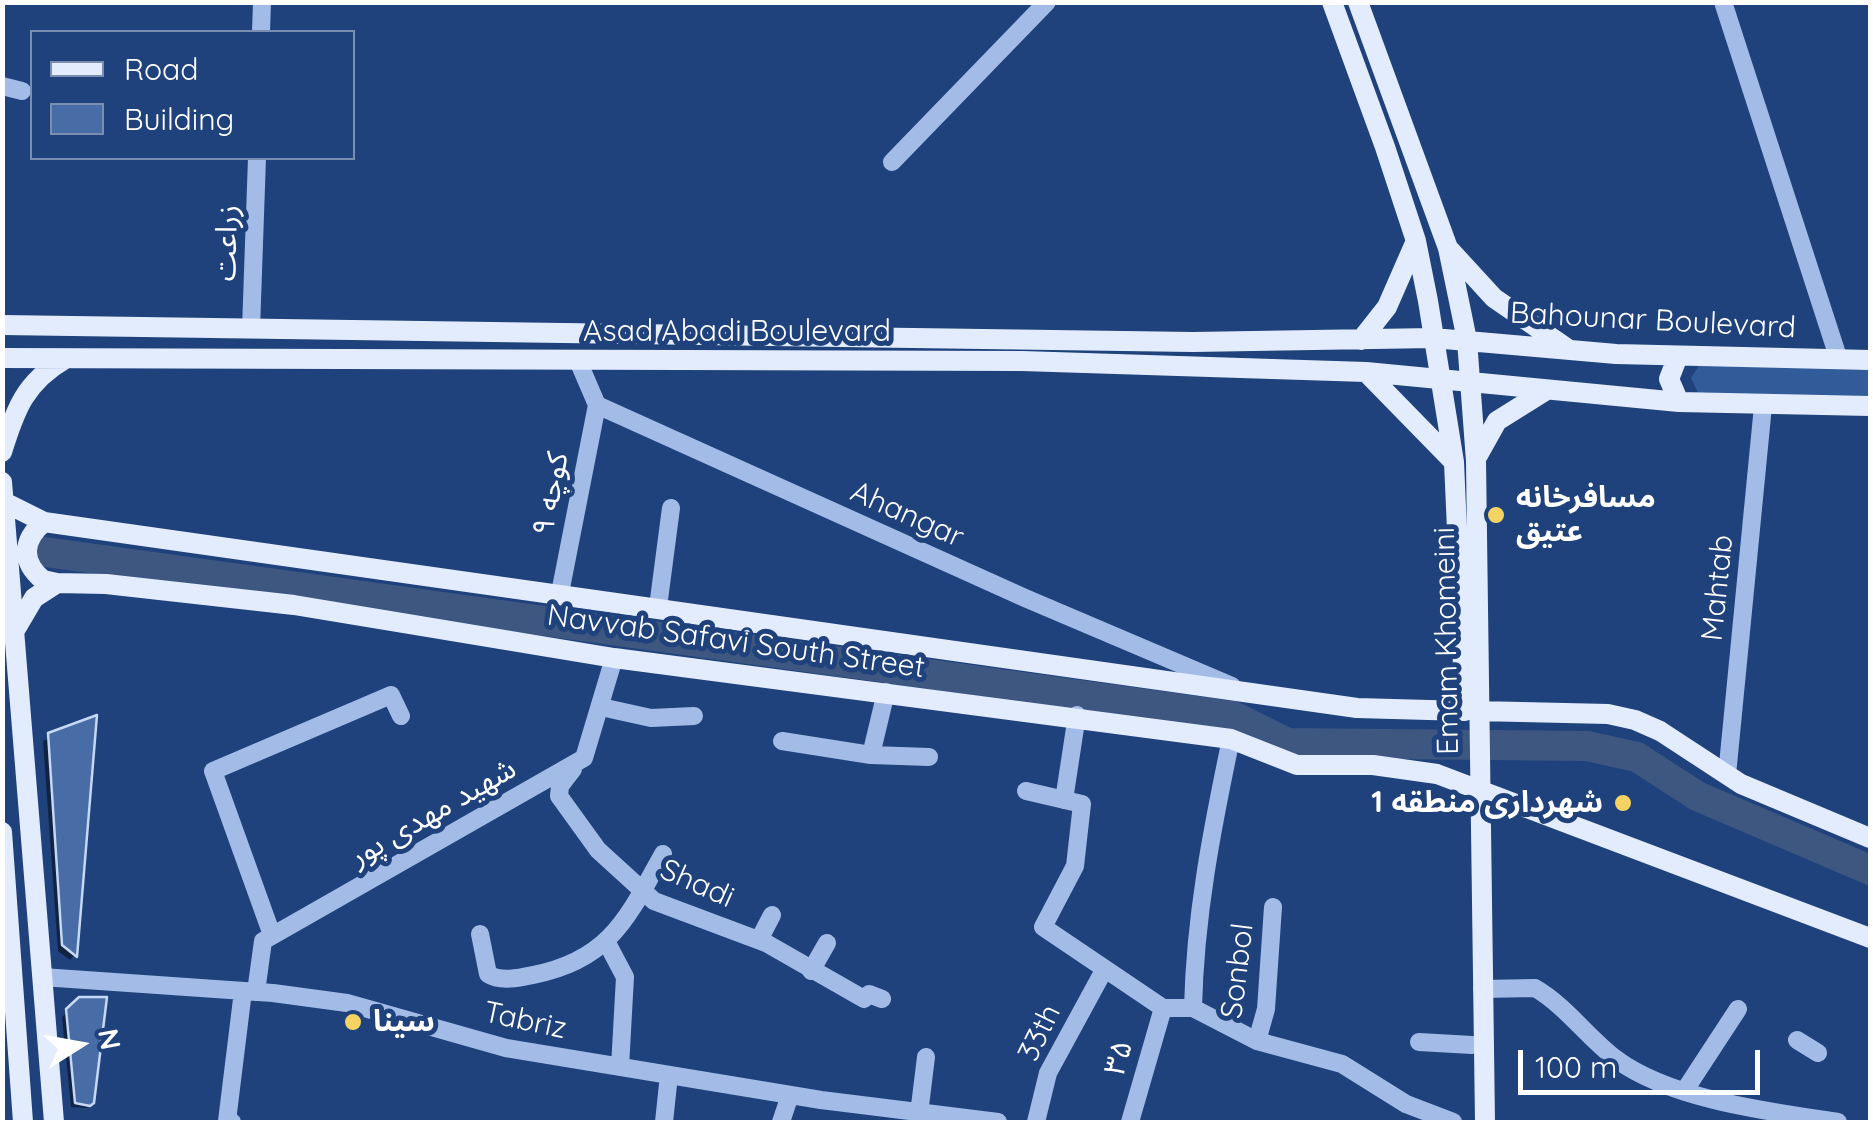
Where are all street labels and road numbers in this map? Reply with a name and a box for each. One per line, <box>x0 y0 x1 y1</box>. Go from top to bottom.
street label: زراعت <box>208 204 246 282</box>
street label: Bahounar Boulevard <box>1509 296 1797 346</box>
street label: Asad Abadi Boulevard <box>583 314 891 350</box>
street label: کوچه ۹ <box>525 449 577 539</box>
street label: Ahangar <box>845 474 969 556</box>
street label: Emam Khomeini <box>1427 527 1467 755</box>
street label: Mahtab <box>1695 533 1741 643</box>
street label: Navvab Safavi South Street <box>545 598 927 686</box>
street label: شهید مهدی پور <box>343 751 523 875</box>
street label: Shadi <box>655 852 739 916</box>
street label: Sonbol <box>1214 921 1262 1021</box>
street label: Tabriz <box>480 995 570 1047</box>
street label: 33th <box>1011 999 1069 1067</box>
street label: ۳۵ <box>1097 1037 1141 1079</box>

